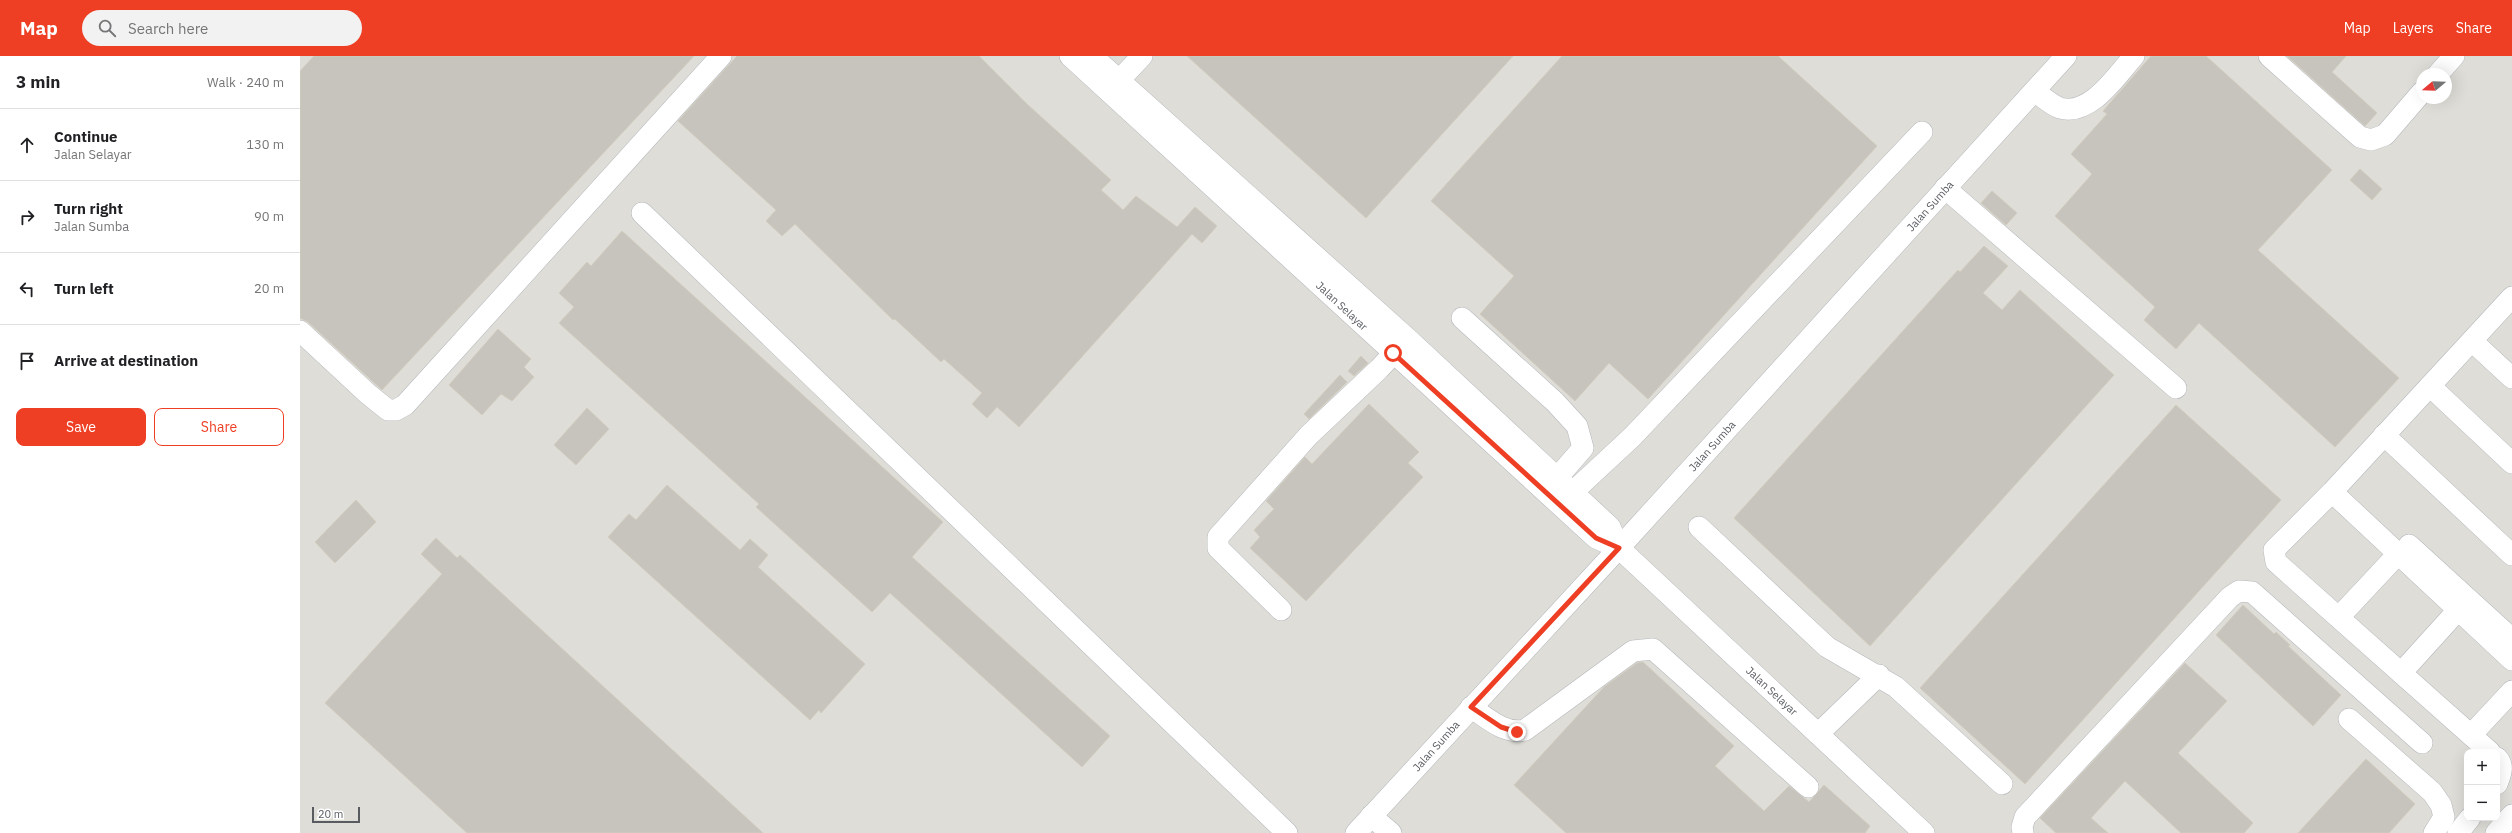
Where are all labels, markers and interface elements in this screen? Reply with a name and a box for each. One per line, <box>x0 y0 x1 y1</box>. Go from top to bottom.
search box <box>82 10 362 46</box>
text: Map <box>20 16 58 40</box>
icon: search <box>96 17 118 39</box>
text: Search here <box>128 19 208 38</box>
text: Map <box>2344 19 2371 37</box>
text: Layers <box>2393 19 2434 37</box>
text: Share <box>2456 19 2492 37</box>
north arrow <box>2416 68 2452 104</box>
text: 3 min <box>16 71 60 93</box>
text: Walk · 240 m <box>207 74 284 91</box>
text: Continue <box>54 127 118 146</box>
icon: ahead <box>16 134 38 156</box>
text: 130 m <box>246 136 284 153</box>
text: Jalan Selayar <box>54 146 132 163</box>
street label: Jalan Sumba <box>1903 178 1957 234</box>
text: Turn right <box>54 199 123 218</box>
icon: right <box>16 206 38 228</box>
text: 90 m <box>254 208 284 225</box>
text: Jalan Sumba <box>54 218 129 235</box>
icon: left <box>16 278 38 300</box>
street label: Jalan Selayar <box>1313 278 1371 334</box>
text: Turn left <box>54 279 114 298</box>
text: 20 m <box>254 280 284 297</box>
route start <box>1384 344 1402 362</box>
icon: arrive <box>16 350 38 372</box>
text: Arrive at destination <box>54 351 198 370</box>
button: Save <box>16 408 146 446</box>
button: Share <box>154 408 284 446</box>
street label: Jalan Sumba <box>1685 418 1739 474</box>
street label: Jalan Selayar <box>1743 663 1801 719</box>
street label: Jalan Sumba <box>1409 718 1463 774</box>
route end <box>1508 723 1526 741</box>
map controls <box>2464 749 2500 821</box>
button: + <box>2464 749 2500 785</box>
button: − <box>2464 785 2500 821</box>
scale bar <box>312 805 360 824</box>
text: 20 m <box>318 807 343 821</box>

